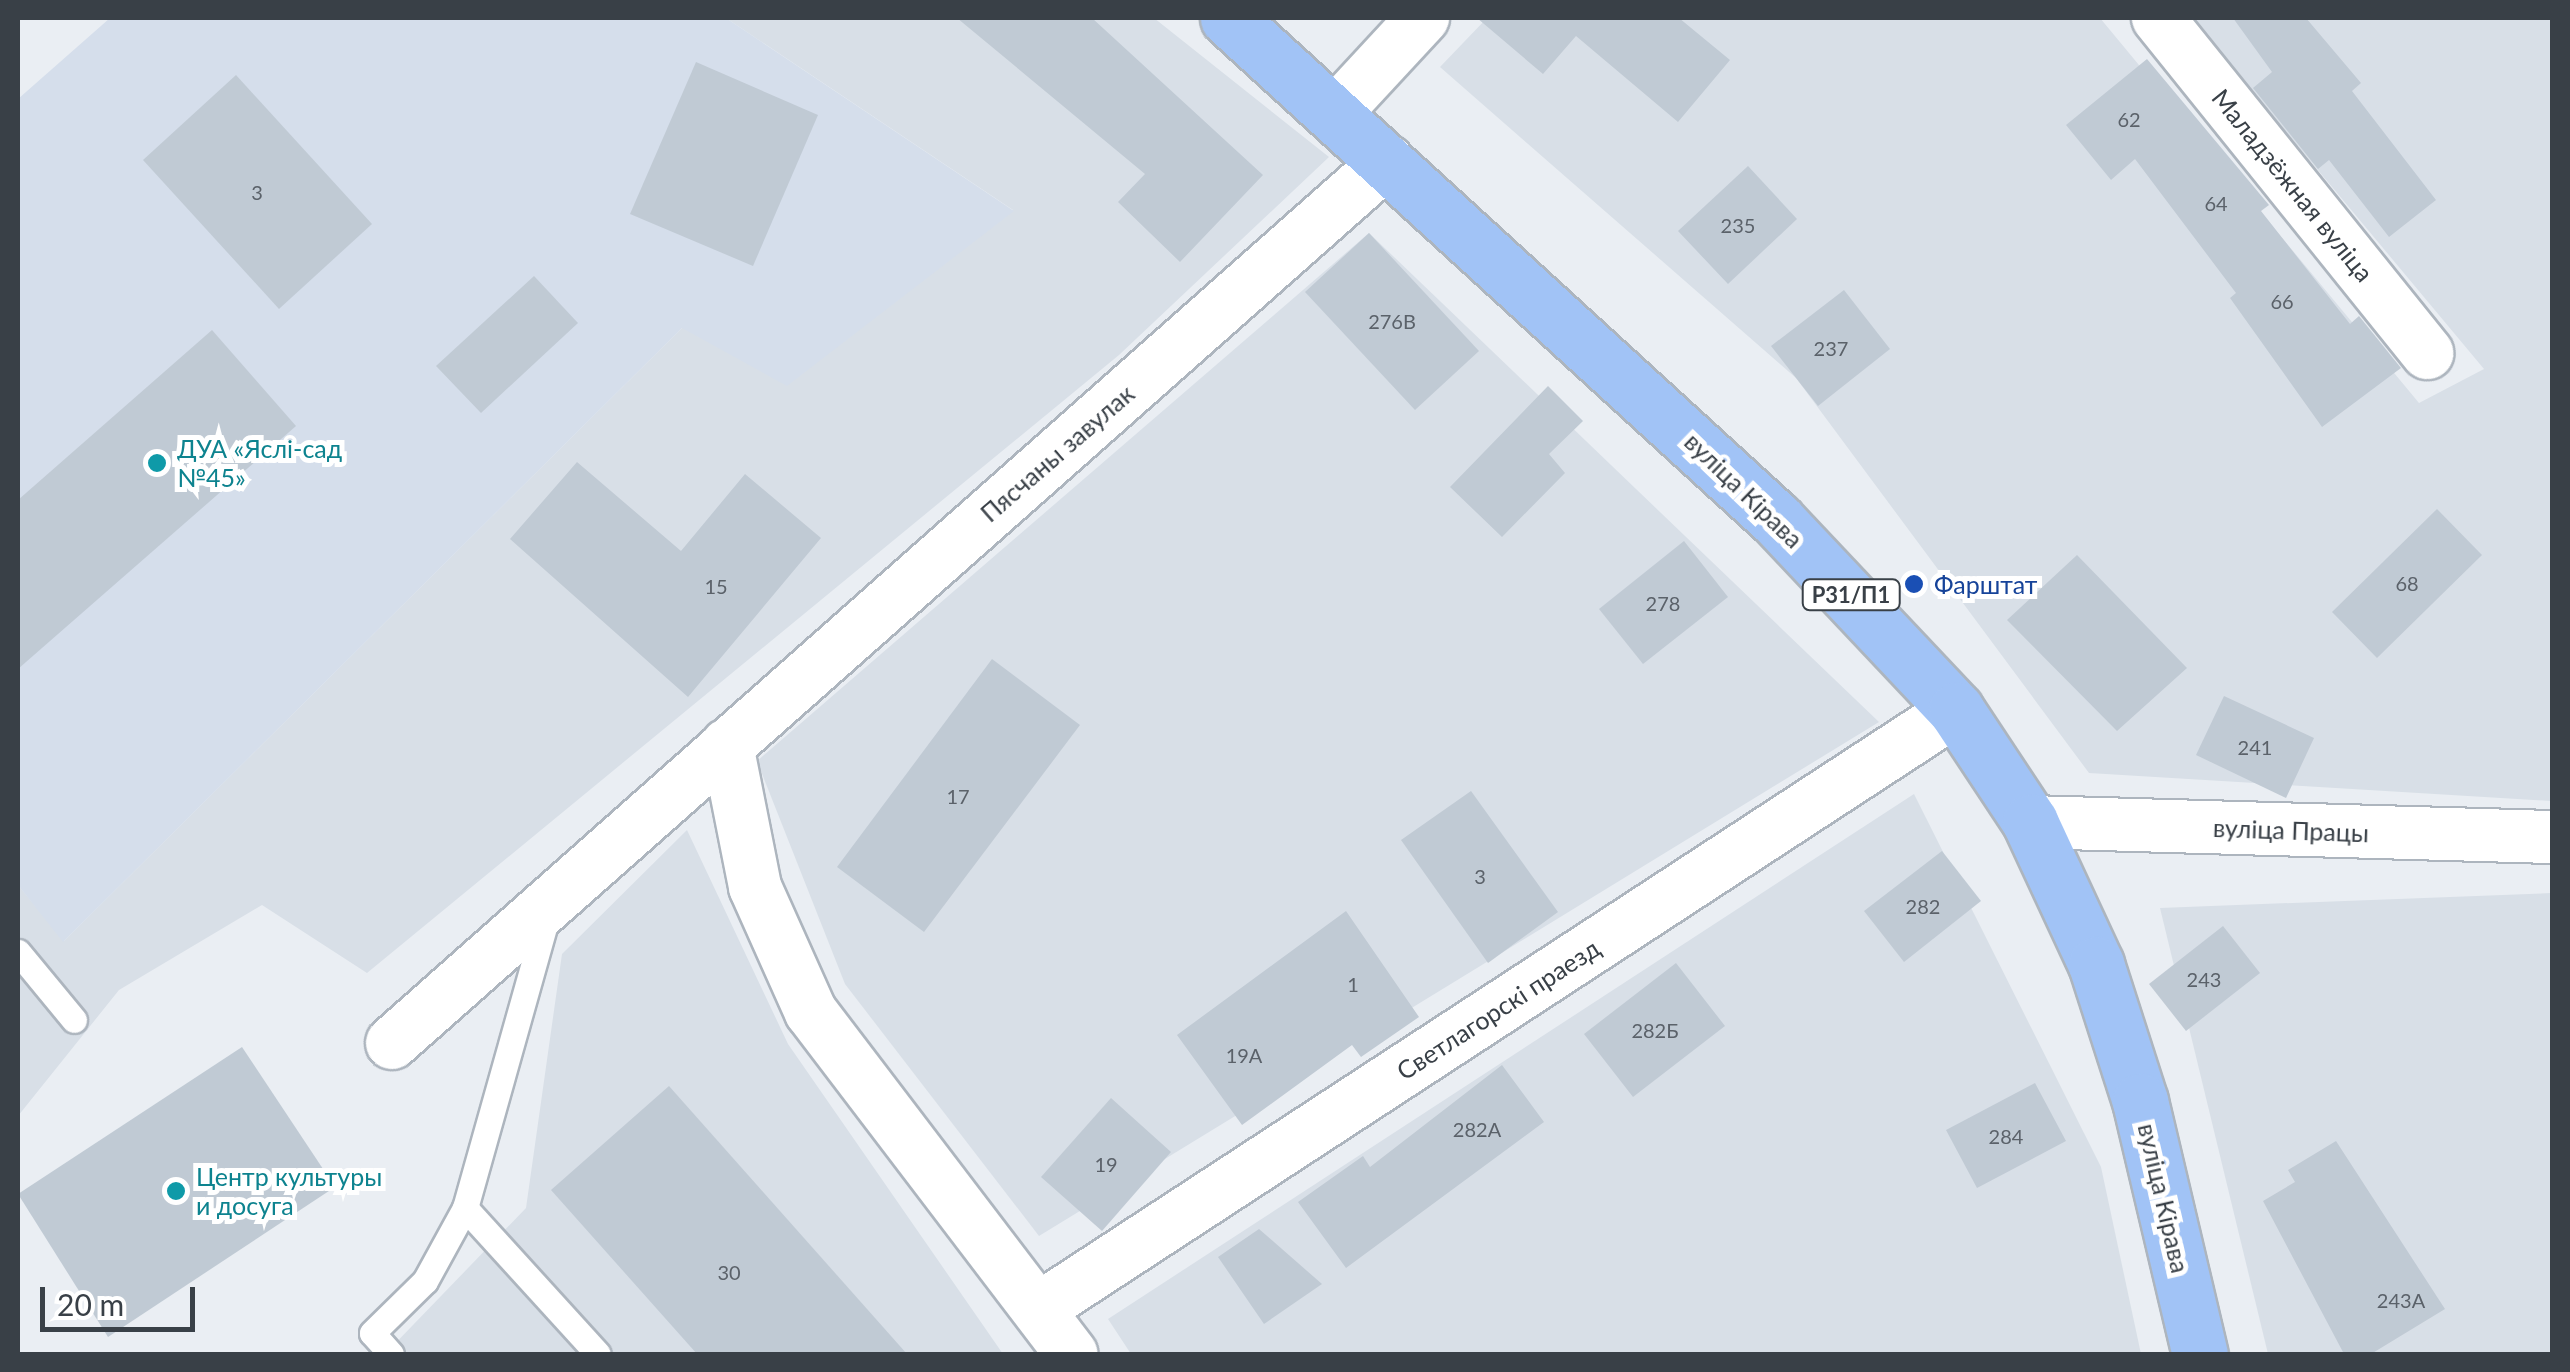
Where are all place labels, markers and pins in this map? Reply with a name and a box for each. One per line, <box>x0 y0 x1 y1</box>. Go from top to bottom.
place label: ДУА «Яслі-сад №45» <box>177 434 342 493</box>
marker: ДУА «Яслі-сад №45» <box>146 452 168 474</box>
place label: Фарштат <box>1934 569 2037 599</box>
marker: Фарштат <box>1903 573 1925 595</box>
place label: Центр культуры и досуга <box>196 1162 382 1221</box>
marker: Центр культуры и досуга <box>165 1180 187 1202</box>

